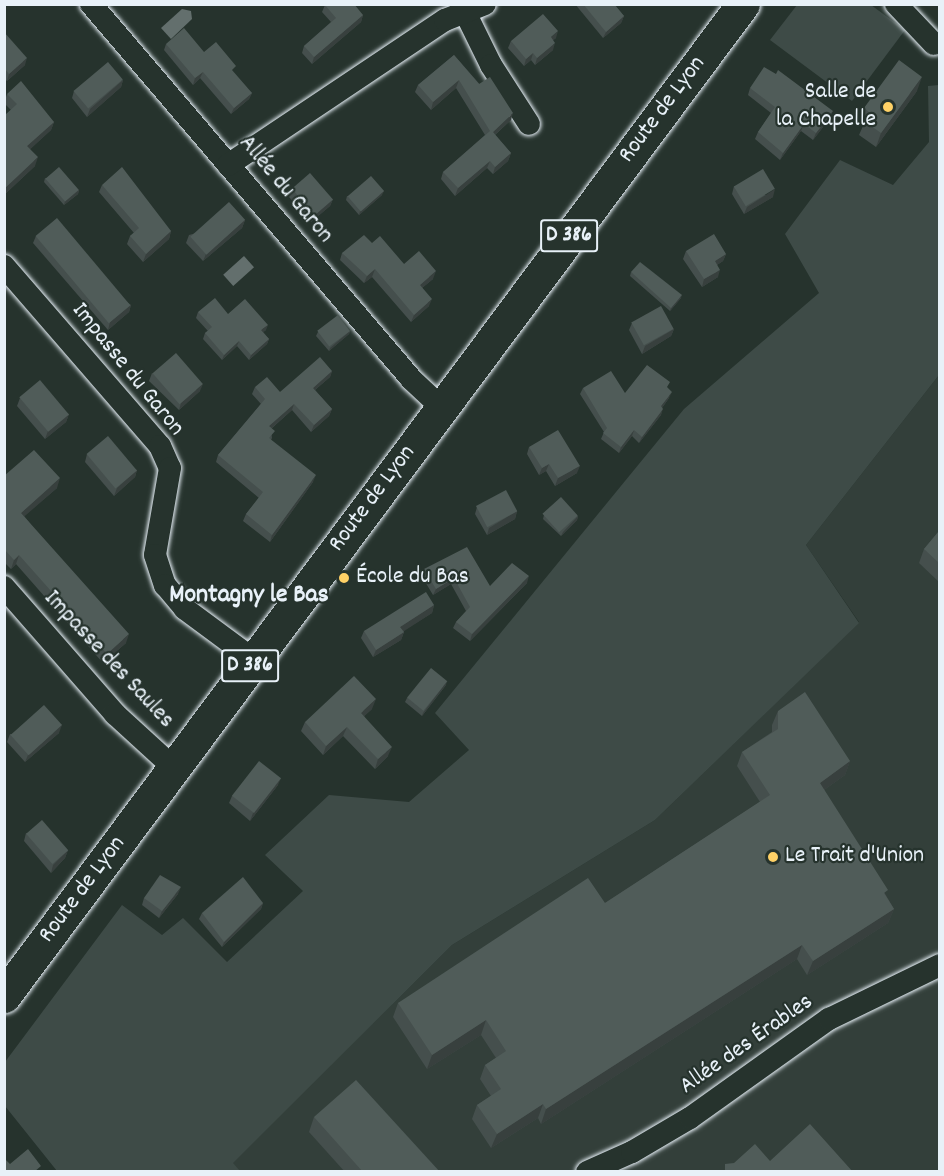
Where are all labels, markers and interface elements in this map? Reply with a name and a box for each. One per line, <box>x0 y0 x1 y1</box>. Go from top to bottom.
street label: Route de Lyon <box>614 51 712 169</box>
place label: Salle de la Chapelle <box>776 79 876 135</box>
marker: Salle de la Chapelle <box>881 100 895 114</box>
street label: Allée du Garon <box>232 130 338 250</box>
road number: D 386 <box>539 217 599 255</box>
street label: Impasse du Garon <box>64 297 190 443</box>
street label: Route de Lyon <box>324 440 422 558</box>
place label: École du Bas <box>356 564 469 592</box>
marker: École du Bas <box>337 571 351 585</box>
district label: Montagny le Bas <box>169 580 329 612</box>
street label: Impasse des Saules <box>37 585 179 735</box>
road number: D 386 <box>220 647 280 685</box>
street label: Route de Lyon <box>34 831 132 949</box>
place label: Le Trait d'Union <box>785 843 924 871</box>
marker: Le Trait d'Union <box>766 850 780 864</box>
street label: Allée des Érables <box>675 988 819 1102</box>

